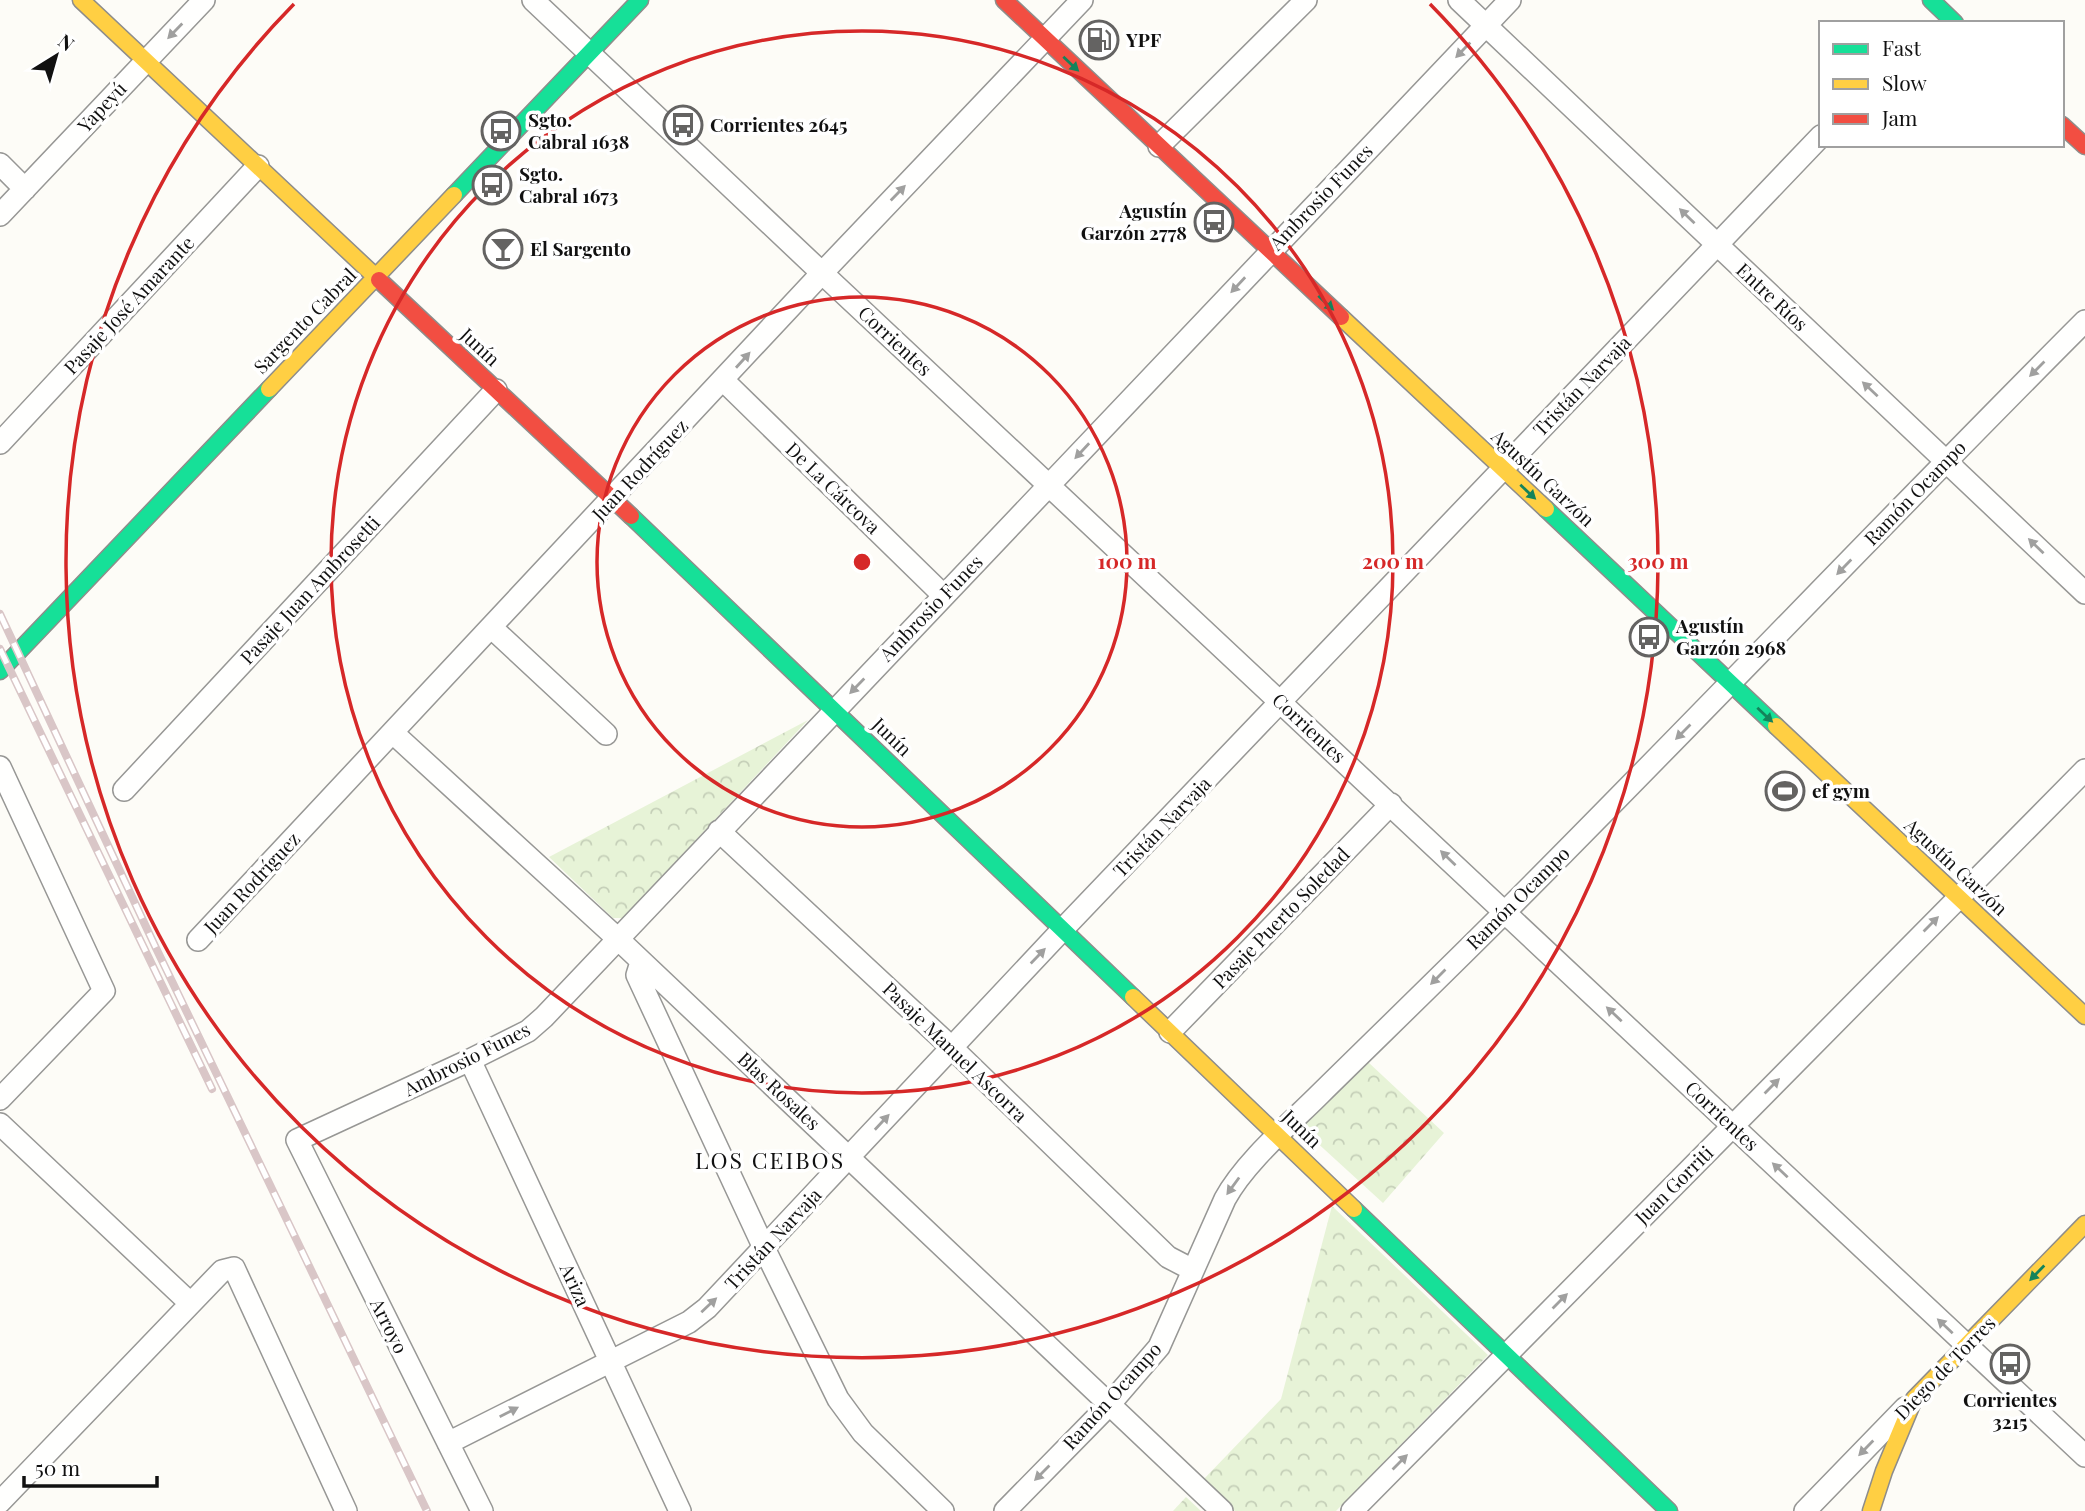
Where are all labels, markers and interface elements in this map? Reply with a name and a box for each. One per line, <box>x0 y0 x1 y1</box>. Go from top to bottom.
fuel station icon: YPF <box>1078 19 1120 61</box>
north arrow <box>21 21 91 91</box>
legend <box>1819 21 2064 147</box>
one-way arrow <box>166 22 183 39</box>
place label: YPF <box>1125 26 1161 52</box>
text: N <box>54 27 80 56</box>
text: Fast <box>1882 33 1921 61</box>
one-way arrow <box>1454 41 1471 58</box>
one-way arrow <box>1062 55 1079 71</box>
text: Slow <box>1882 68 1927 96</box>
street label: Yapeyú <box>70 75 131 138</box>
text: Jam <box>1881 103 1918 131</box>
bus stop icon: Corrientes 2645 <box>662 104 704 146</box>
place label: Sgto. Cabral 1638 <box>528 106 629 154</box>
bus stop icon: Sgto. Cabral 1638 <box>480 110 522 152</box>
place label: Corrientes 2645 <box>710 111 848 137</box>
street label: Ambrosio Funes <box>1262 137 1378 256</box>
place label: Sgto. Cabral 1673 <box>519 160 618 208</box>
bus stop icon: Sgto. Cabral 1673 <box>471 164 513 206</box>
one-way arrow <box>890 185 907 202</box>
place label: Agustín Garzón 2778 <box>1081 197 1187 245</box>
bus stop icon: Agustín Garzón 2778 <box>1193 201 1235 243</box>
one-way arrow <box>1679 209 1696 225</box>
bar icon: El Sargento <box>482 228 524 270</box>
street label: Pasaje José Amarante <box>57 230 199 379</box>
place label: El Sargento <box>530 235 631 261</box>
street label: Entre Ríos <box>1731 256 1814 336</box>
street label: Sargento Cabral <box>247 261 362 379</box>
one-way arrow <box>1230 276 1246 294</box>
one-way arrow <box>1317 295 1334 311</box>
street label: Corrientes <box>853 299 938 381</box>
street label: Junín <box>455 321 507 372</box>
street label: Tristán Narvaja <box>1527 329 1636 441</box>
one-way arrow <box>735 351 751 369</box>
one-way arrow <box>2029 361 2045 377</box>
one-way arrow <box>1862 382 1879 398</box>
street label: Juan Rodríguez <box>585 413 693 526</box>
street label: Agustín Garzón <box>1486 422 1601 532</box>
street label: Ramón Ocampo <box>1858 434 1971 550</box>
street label: De La Cárcova <box>781 436 887 539</box>
one-way arrow <box>1075 442 1091 459</box>
one-way arrow <box>1519 484 1536 500</box>
street label: Pasaje Juan Ambrosetti <box>234 509 385 669</box>
one-way arrow <box>2027 537 2044 554</box>
text: 100 m <box>1097 546 1157 574</box>
text: 200 m <box>1362 546 1424 574</box>
text: 300 m <box>1627 546 1689 574</box>
street label: Ambrosio Funes <box>872 548 988 667</box>
centre of rings <box>850 550 874 574</box>
one-way arrow <box>1835 558 1852 575</box>
place label: Agustín Garzón 2968 <box>1675 612 1786 660</box>
bus stop icon: Agustín Garzón 2968 <box>1628 616 1670 658</box>
one-way arrow <box>848 677 865 694</box>
street label: Corrientes <box>1267 686 1352 768</box>
one-way arrow <box>1756 707 1773 723</box>
street label: Junín <box>867 711 918 762</box>
one-way arrow <box>1675 723 1691 740</box>
street label: Tristán Narvaja <box>1107 770 1216 882</box>
sports icon: ef gym <box>1764 770 1806 812</box>
place label: ef gym <box>1812 777 1870 803</box>
street label: Agustín Garzón <box>1899 811 2014 921</box>
street label: Juan Rodríguez <box>197 826 305 939</box>
street label: Ramón Ocampo <box>1460 840 1575 955</box>
street label: Pasaje Puerto Soledad <box>1206 841 1355 994</box>
one-way arrow <box>1440 851 1457 867</box>
one-way arrow <box>1923 916 1939 933</box>
one-way arrow <box>1030 948 1046 965</box>
one-way arrow <box>1430 969 1447 986</box>
street label: Pasaje Manuel Ascorra <box>878 975 1034 1128</box>
one-way arrow <box>1606 1007 1623 1023</box>
street label: Ambrosio Funes <box>398 1015 534 1102</box>
street label: Blas Rosales <box>733 1045 827 1135</box>
street label: Corrientes <box>1680 1074 1765 1156</box>
one-way arrow <box>1763 1078 1779 1095</box>
street label: Junín <box>1277 1103 1328 1154</box>
one-way arrow <box>874 1114 890 1131</box>
street label: Juan Gorriti <box>1628 1139 1719 1230</box>
district label: LOS CEIBOS <box>695 1144 845 1175</box>
one-way arrow <box>1772 1162 1789 1178</box>
one-way arrow <box>1227 1177 1241 1195</box>
street label: Tristán Narvaja <box>718 1181 827 1295</box>
street label: Ariza <box>554 1258 597 1311</box>
one-way arrow <box>2030 1264 2046 1281</box>
one-way arrow <box>1552 1292 1569 1309</box>
street label: Arroyo <box>365 1293 415 1358</box>
one-way arrow <box>700 1297 717 1313</box>
street label: Diego de Torres <box>1888 1310 2000 1425</box>
one-way arrow <box>1937 1317 1954 1334</box>
street label: Ramón Ocampo <box>1056 1336 1166 1455</box>
bus stop icon: Corrientes 3215 <box>1989 1343 2031 1385</box>
place label: Corrientes 3215 <box>1963 1386 2057 1434</box>
one-way arrow <box>499 1406 519 1417</box>
one-way arrow <box>1858 1440 1875 1457</box>
scale bar <box>24 1444 158 1488</box>
text: 50 m <box>35 1453 81 1481</box>
one-way arrow <box>1392 1454 1409 1471</box>
one-way arrow <box>1033 1465 1050 1482</box>

